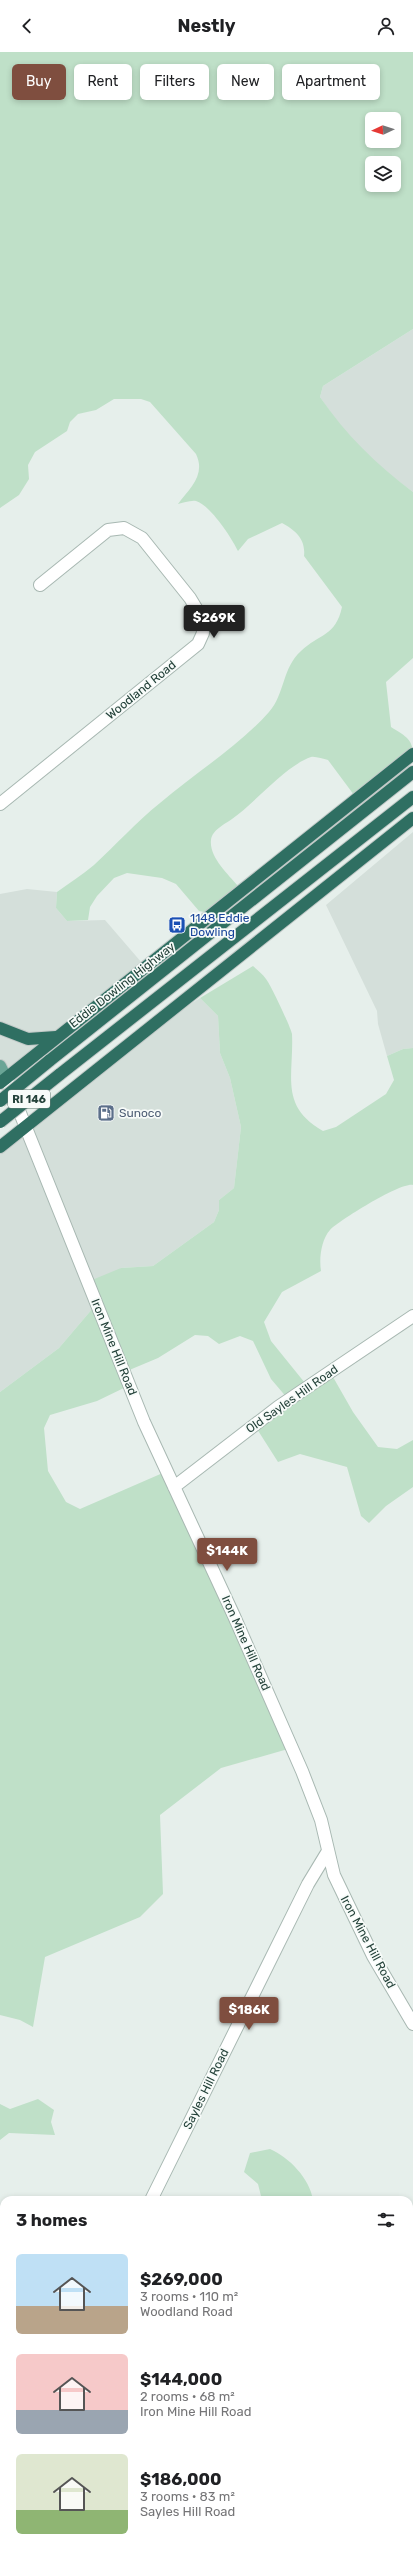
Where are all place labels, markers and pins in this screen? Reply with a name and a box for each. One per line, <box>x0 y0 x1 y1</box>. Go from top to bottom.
pin: $269K <box>186 605 242 639</box>
place label: 1148 Eddie Dowling <box>190 911 250 939</box>
bus stop icon: 1148 Eddie Dowling <box>167 915 187 935</box>
fuel station icon: Sunoco <box>96 1103 116 1123</box>
place label: Sunoco <box>119 1106 161 1120</box>
pin: $144K <box>199 1538 255 1572</box>
pin: $186K <box>221 1997 277 2031</box>

